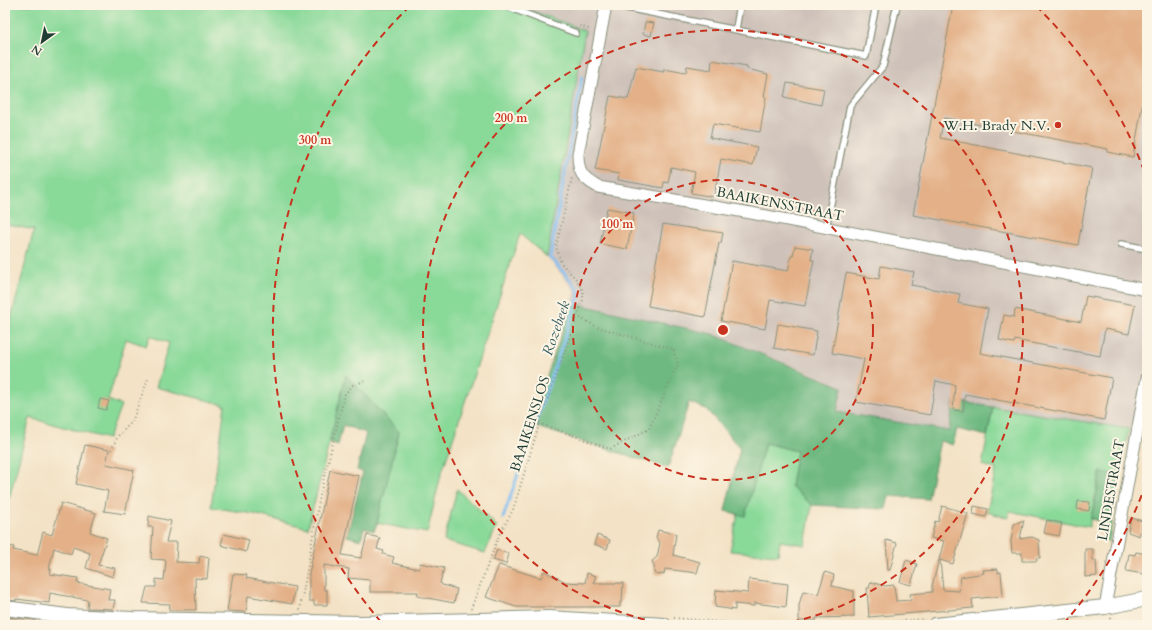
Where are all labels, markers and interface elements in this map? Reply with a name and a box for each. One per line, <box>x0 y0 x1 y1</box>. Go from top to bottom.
north arrow <box>22 22 62 62</box>
text: N <box>28 41 45 59</box>
text: 200 m <box>495 110 528 126</box>
place label: W.H. Brady N.V. <box>942 116 1050 135</box>
marker: W.H. Brady N.V. <box>1053 120 1063 130</box>
text: 300 m <box>299 132 332 148</box>
street label: BAAIKENSSTRAAT <box>715 182 845 226</box>
text: 100 m <box>601 216 634 232</box>
water label: Rozebeek <box>537 297 575 358</box>
centre of rings <box>716 323 730 337</box>
street label: BAAIKENSLOS <box>506 374 554 474</box>
street label: LINDESTRAAT <box>1093 438 1129 542</box>

